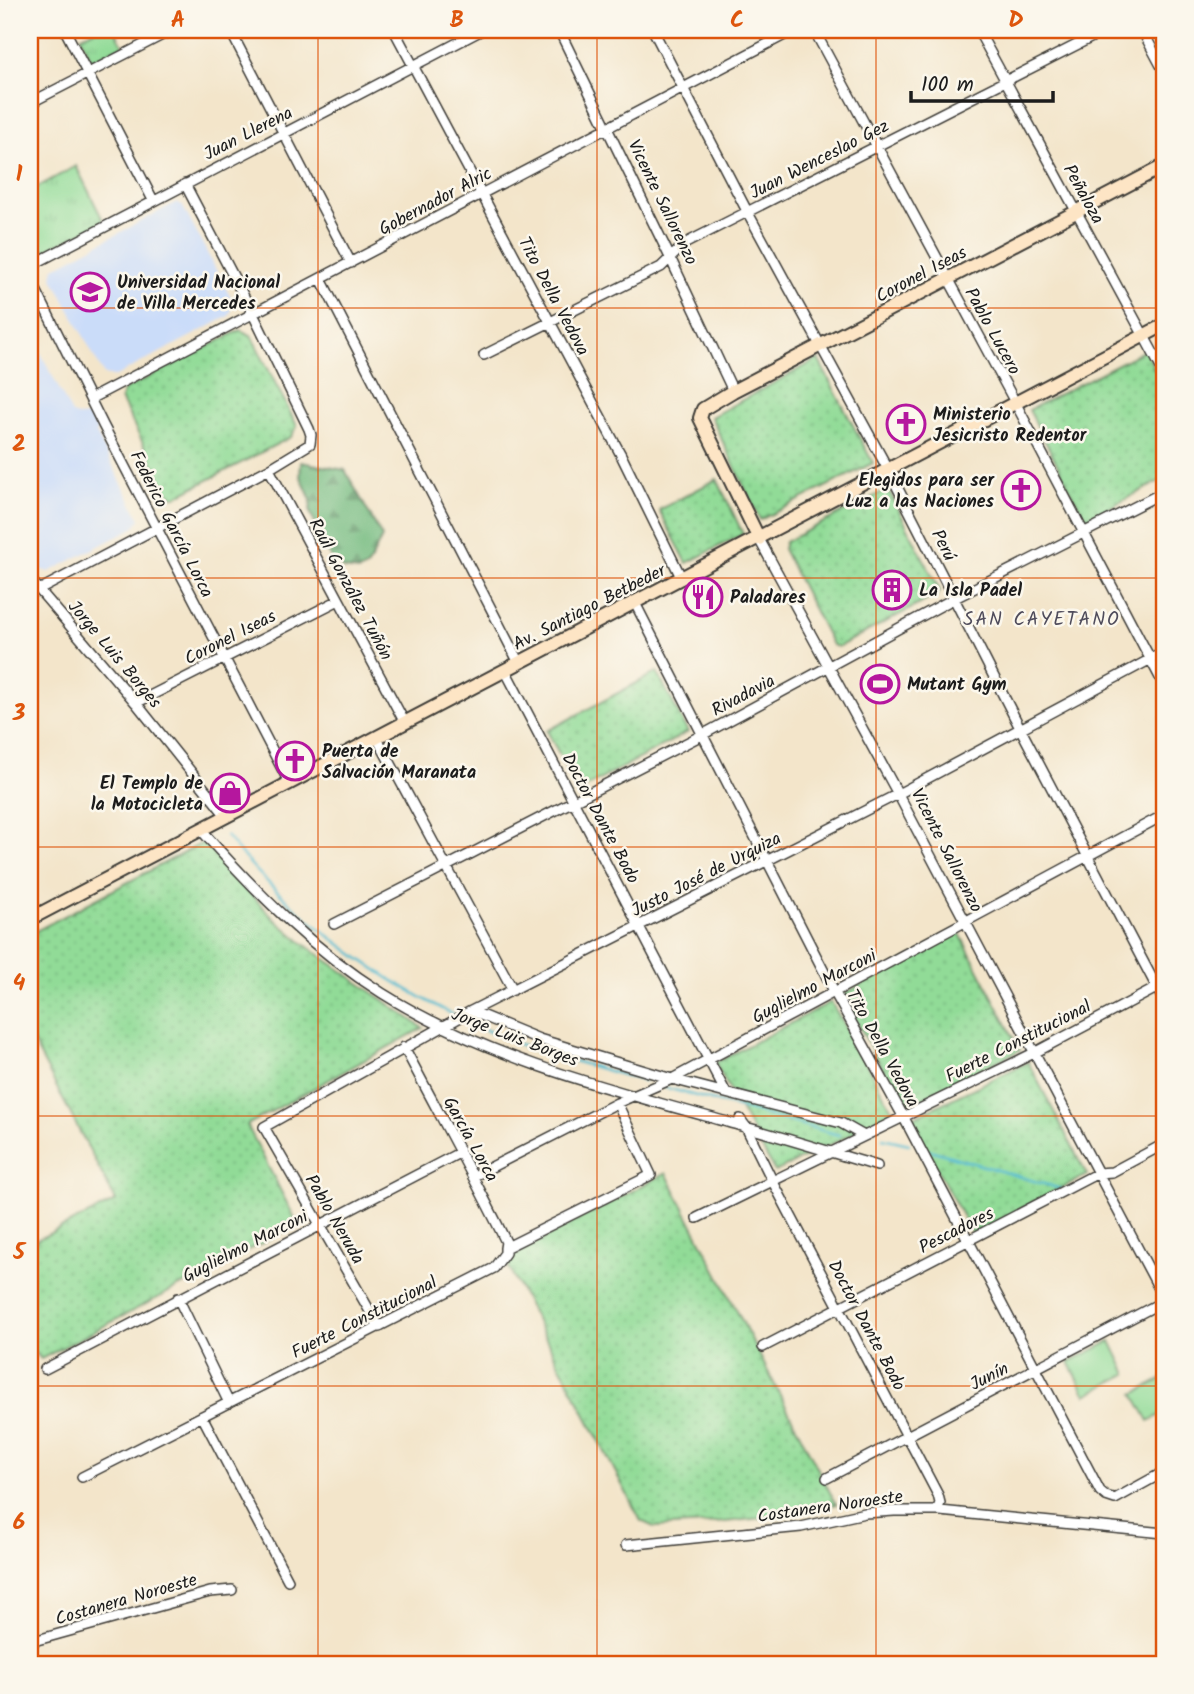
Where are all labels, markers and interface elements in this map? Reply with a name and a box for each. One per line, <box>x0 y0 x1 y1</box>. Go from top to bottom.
text: A <box>171 3 185 39</box>
text: B <box>450 3 464 39</box>
text: C <box>730 3 744 39</box>
text: D <box>1008 3 1024 39</box>
scale bar <box>911 60 1052 104</box>
text: 100 m <box>921 69 974 102</box>
street label: Juan Llerena <box>199 99 298 169</box>
street label: Juan Wenceslao Gez <box>745 113 895 208</box>
street label: Vicente Sallorenzo <box>619 135 705 270</box>
text: 1 <box>16 157 23 193</box>
street label: Peñaloza <box>1054 159 1111 230</box>
street label: Gobernador Alric <box>374 160 498 244</box>
street label: Tito Della Vedova <box>509 232 596 361</box>
street label: Coronel Iseas <box>871 239 973 312</box>
place label: Universidad Nacional de Villa Mercedes <box>117 269 280 319</box>
school or university icon: Universidad Nacional de Villa Mercedes <box>69 271 111 313</box>
street label: Pablo Lucero <box>956 283 1028 381</box>
place label: Ministerio Jesicristo Redentor <box>933 401 1088 451</box>
church icon: Ministerio Jesicristo Redentor <box>885 403 927 445</box>
text: 2 <box>12 427 26 463</box>
street label: Federico García Lorca <box>121 446 220 603</box>
place label: Elegidos para ser Luz a las Naciones <box>845 467 995 517</box>
church icon: Elegidos para ser Luz a las Naciones <box>1000 469 1042 511</box>
street label: Raúl González Tuñón <box>300 513 399 666</box>
street label: Perú <box>922 525 963 567</box>
street label: Av. Santiago Betbeder <box>508 557 672 659</box>
building icon: La Isla Padel <box>871 569 913 611</box>
restaurant icon: Paladares <box>682 576 724 618</box>
place label: La Isla Padel <box>919 577 1022 606</box>
place label: Paladares <box>730 584 806 613</box>
street label: Jorge Luis Borges <box>60 594 168 716</box>
street label: Coronel Iseas <box>180 603 282 674</box>
district label: SAN CAYETANO <box>963 605 1121 635</box>
sports icon: Mutant Gym <box>859 663 901 705</box>
street label: Rivadavia <box>707 667 781 725</box>
place label: Mutant Gym <box>907 671 1007 700</box>
text: 3 <box>12 696 26 732</box>
place label: Puerta de Salvación Maranata <box>322 738 476 788</box>
church icon: Puerta de Salvación Maranata <box>274 740 316 782</box>
street label: Doctor Dante Bodo <box>553 748 646 889</box>
place label: El Templo de la Motocicleta <box>91 770 203 820</box>
shop icon: El Templo de la Motocicleta <box>209 772 251 814</box>
street label: Vicente Sallorenzo <box>902 783 990 918</box>
street label: Justo José de Urquiza <box>626 825 787 926</box>
street label: Guglielmo Marconi <box>747 942 883 1032</box>
text: 4 <box>13 966 26 1002</box>
street label: Tito Della Vedova <box>837 984 926 1113</box>
street label: Fuerte Constitucional <box>941 993 1097 1092</box>
street label: Jorge Luis Borges <box>447 1001 582 1076</box>
street label: García Lorca <box>434 1092 505 1188</box>
street label: Pablo Neruda <box>296 1169 371 1270</box>
street label: Pescadores <box>914 1200 1000 1263</box>
street label: Guglielmo Marconi <box>178 1203 314 1292</box>
text: 5 <box>12 1235 27 1271</box>
street label: Doctor Dante Bodo <box>819 1255 912 1396</box>
street label: Fuerte Constitucional <box>287 1269 443 1368</box>
street label: Junín <box>965 1355 1014 1399</box>
street label: Costanera Noroeste <box>756 1483 905 1532</box>
text: 6 <box>13 1505 25 1541</box>
street label: Costanera Noroeste <box>52 1566 201 1635</box>

